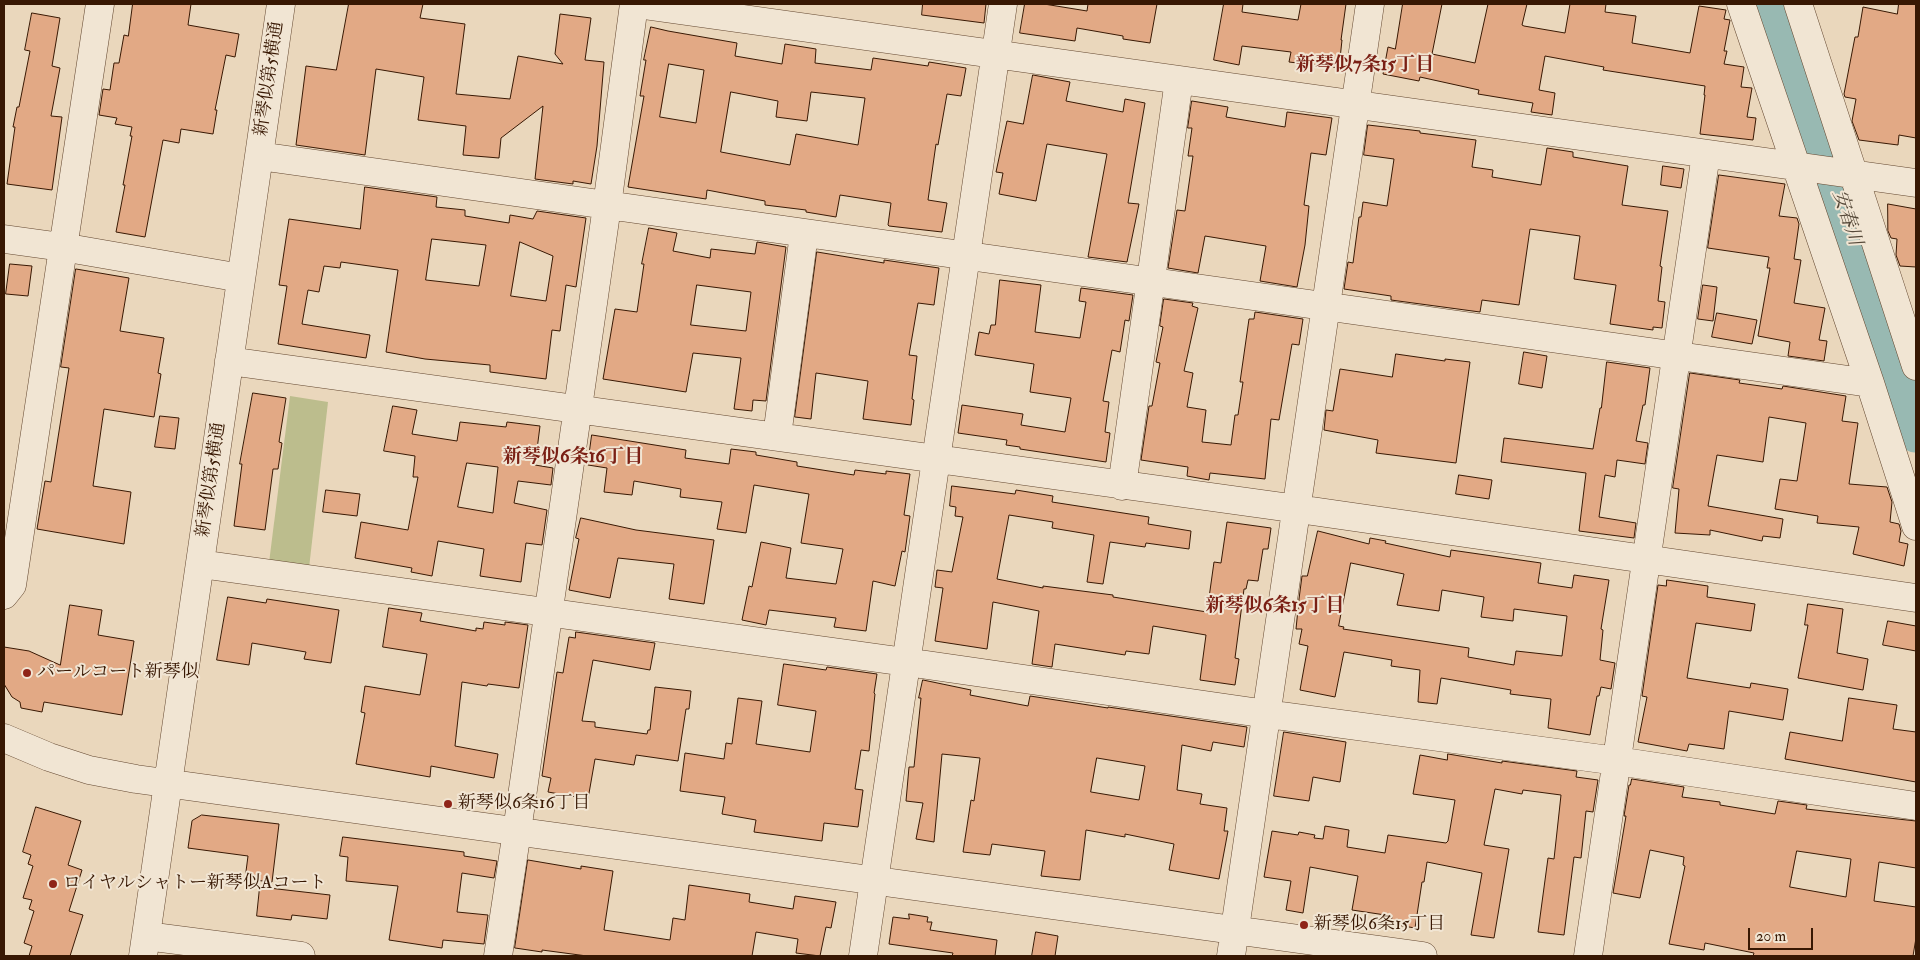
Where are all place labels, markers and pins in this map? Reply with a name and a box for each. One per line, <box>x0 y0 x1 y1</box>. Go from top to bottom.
place label: パールコート新琴似 <box>37 662 199 684</box>
marker: パールコート新琴似 <box>21 667 33 679</box>
place label: 新琴似6条16丁目 <box>458 793 590 815</box>
marker: 新琴似6条16丁目 <box>442 798 454 810</box>
place label: ロイヤルシャトー新琴似Aコート <box>63 873 326 895</box>
marker: ロイヤルシャトー新琴似Aコート <box>47 878 59 890</box>
place label: 新琴似6条15丁目 <box>1314 914 1445 936</box>
marker: 新琴似6条15丁目 <box>1298 919 1310 931</box>

